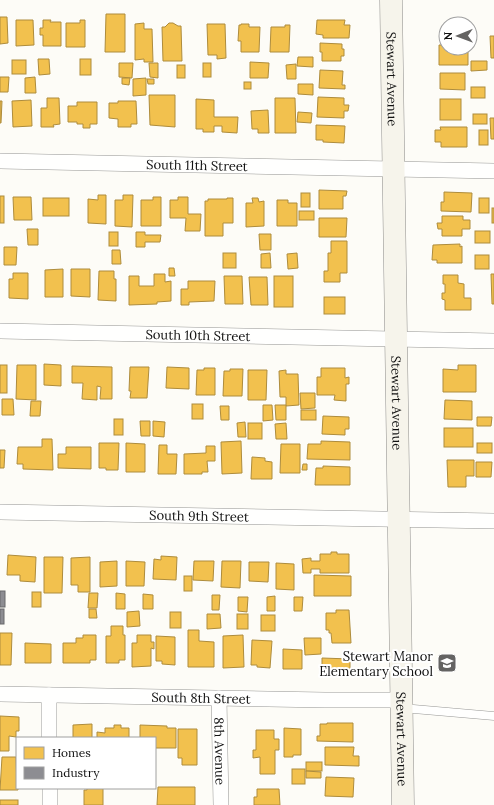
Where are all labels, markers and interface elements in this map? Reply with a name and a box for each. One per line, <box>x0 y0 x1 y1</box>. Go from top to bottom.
north arrow <box>438 16 478 56</box>
text: N <box>441 31 455 41</box>
street label: Stewart Avenue <box>383 32 401 126</box>
street label: South 11th Street <box>146 155 248 175</box>
street label: South 10th Street <box>145 325 251 345</box>
street label: Stewart Avenue <box>388 355 406 450</box>
street label: South 9th Street <box>149 506 249 525</box>
place label: Stewart Manor Elementary School <box>319 648 433 680</box>
school or university icon: Stewart Manor Elementary School <box>436 652 458 674</box>
street label: South 8th Street <box>151 688 251 707</box>
street label: Stewart Avenue <box>393 691 411 786</box>
street label: 8th Avenue <box>211 717 229 785</box>
legend <box>16 737 156 789</box>
text: Homes <box>52 745 91 760</box>
text: Industry <box>52 765 100 780</box>

